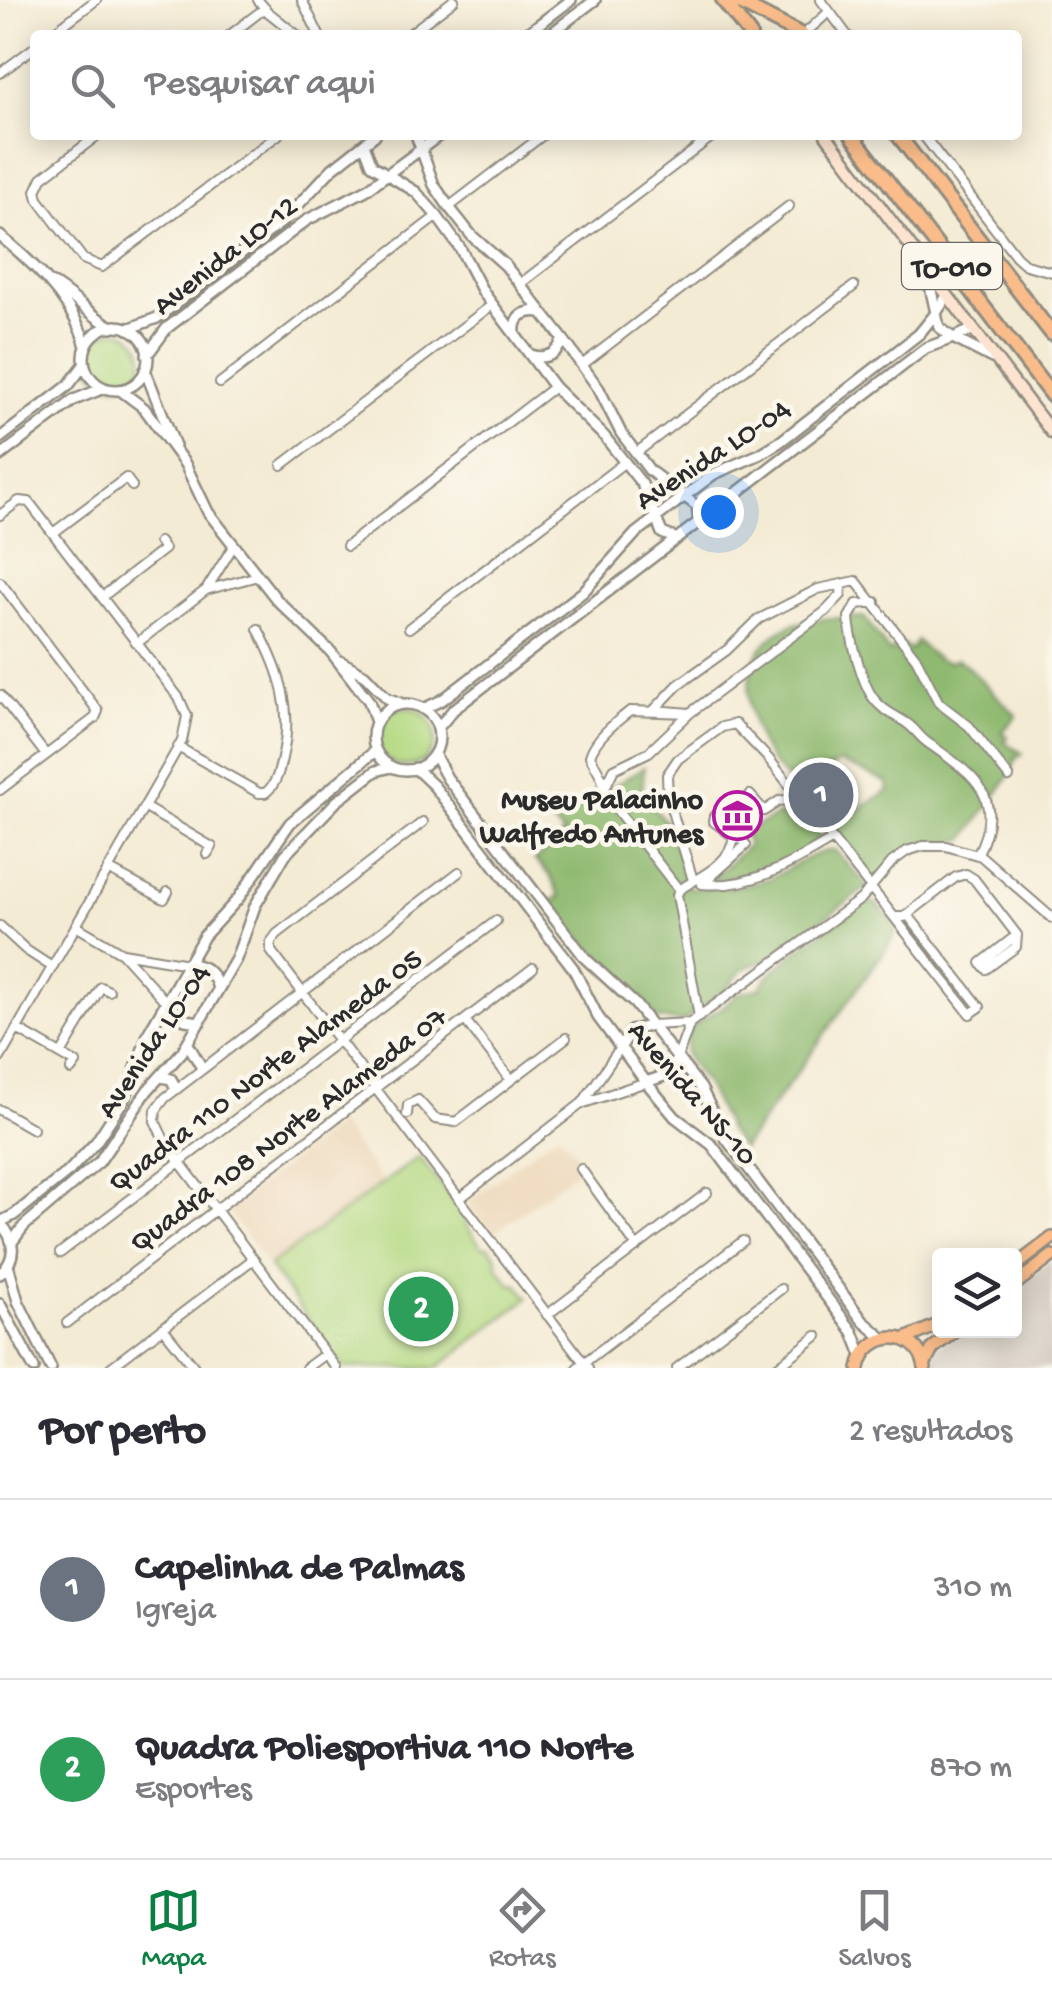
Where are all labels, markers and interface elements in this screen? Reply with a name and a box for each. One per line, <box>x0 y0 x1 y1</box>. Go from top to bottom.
search box <box>30 30 1022 140</box>
icon: search <box>65 58 120 113</box>
text: Pesquisar aqui <box>145 63 376 107</box>
street label: Avenida LO-12 <box>148 190 306 325</box>
road number: TO-010 <box>902 243 1002 289</box>
street label: Avenida LO-04 <box>630 394 799 520</box>
your location <box>693 487 744 538</box>
pin: 1 <box>788 758 854 832</box>
place label: Museu Palacinho Walfredo Antunes <box>479 785 705 854</box>
museum icon: Museu Palacinho Walfredo Antunes <box>712 789 764 841</box>
street label: Quadra 110 Norte Alameda 05 <box>103 943 430 1202</box>
street label: Avenida LO-04 <box>91 959 220 1126</box>
street label: Quadra 108 Norte Alameda 07 <box>124 1000 456 1262</box>
street label: Avenida NS-10 <box>618 1015 763 1175</box>
map controls <box>932 1248 1022 1338</box>
button: layers <box>932 1248 1022 1338</box>
pin: 2 <box>388 1272 454 1346</box>
text: Por perto <box>40 1409 206 1458</box>
text: 2 resultados <box>849 1414 1012 1452</box>
text: Capelinha de Palmas <box>135 1548 464 1592</box>
text: 1 <box>66 1570 79 1608</box>
text: 310 m <box>934 1570 1012 1608</box>
text: Igreja <box>135 1592 216 1630</box>
text: Quadra Poliesportiva 110 Norte <box>135 1728 633 1772</box>
text: 2 <box>65 1750 80 1788</box>
text: 870 m <box>929 1750 1012 1788</box>
text: Esportes <box>135 1772 252 1810</box>
tab: Mapa <box>142 1883 206 1976</box>
tab: Rotas <box>489 1883 555 1976</box>
tab: Salvos <box>839 1883 910 1976</box>

